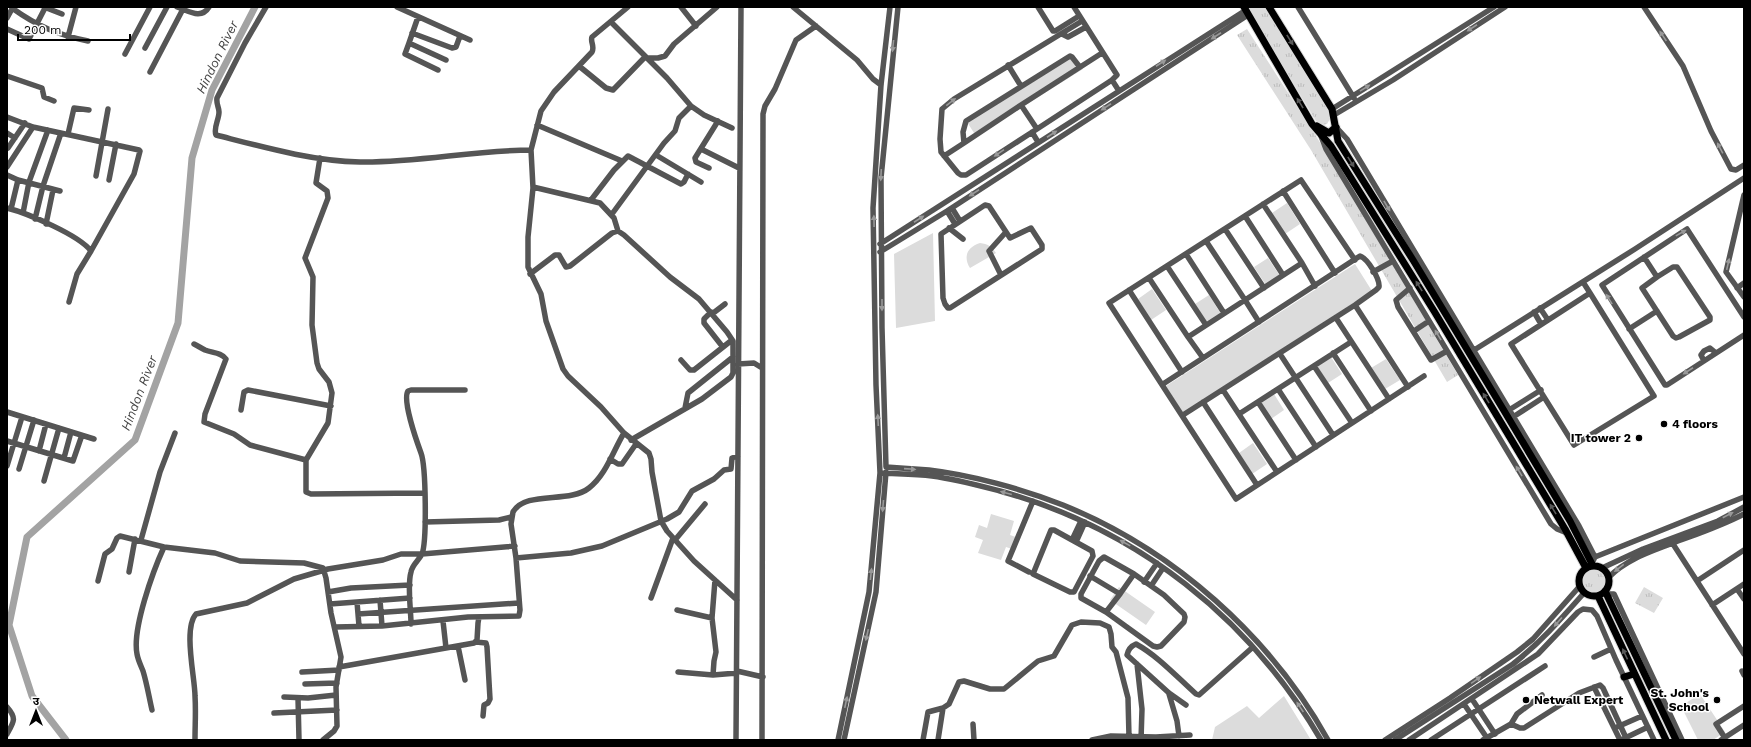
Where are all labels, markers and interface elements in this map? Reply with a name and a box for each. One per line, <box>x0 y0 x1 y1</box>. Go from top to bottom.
scale bar <box>18 16 130 42</box>
water label: Hindon River <box>193 17 241 96</box>
text: 200 m <box>24 23 61 37</box>
one-way arrow <box>1467 24 1477 32</box>
one-way arrow <box>1659 31 1667 42</box>
one-way arrow <box>1210 33 1221 40</box>
one-way arrow <box>1286 35 1294 45</box>
one-way arrow <box>890 40 896 52</box>
one-way arrow <box>1156 59 1166 67</box>
one-way arrow <box>1360 85 1371 92</box>
one-way arrow <box>946 97 957 106</box>
one-way arrow <box>1296 98 1304 108</box>
one-way arrow <box>1101 103 1111 111</box>
one-way arrow <box>1046 130 1058 137</box>
one-way arrow <box>1717 142 1723 153</box>
one-way arrow <box>993 150 1005 157</box>
one-way arrow <box>1347 157 1355 167</box>
one-way arrow <box>878 169 885 181</box>
one-way arrow <box>968 190 980 197</box>
one-way arrow <box>1383 201 1391 211</box>
one-way arrow <box>870 215 877 227</box>
one-way arrow <box>914 215 924 223</box>
one-way arrow <box>1675 230 1687 236</box>
one-way arrow <box>1726 258 1732 270</box>
one-way arrow <box>1415 281 1423 291</box>
one-way arrow <box>1606 293 1613 304</box>
one-way arrow <box>879 299 885 312</box>
one-way arrow <box>1434 329 1441 341</box>
water label: Hindon River <box>118 353 161 433</box>
one-way arrow <box>1682 368 1694 375</box>
one-way arrow <box>1483 392 1490 404</box>
one-way arrow <box>875 413 881 426</box>
place label: 4 floors <box>1672 417 1718 431</box>
marker: 4 floors <box>1659 419 1669 429</box>
place label: IT tower 2 <box>1571 431 1631 445</box>
marker: IT tower 2 <box>1634 433 1644 443</box>
one-way arrow <box>904 465 916 472</box>
one-way arrow <box>1515 465 1522 477</box>
one-way arrow <box>999 490 1011 496</box>
one-way arrow <box>880 500 887 512</box>
one-way arrow <box>1550 503 1557 515</box>
one-way arrow <box>1722 512 1734 519</box>
one-way arrow <box>1119 539 1131 546</box>
one-way arrow <box>1613 564 1624 572</box>
one-way arrow <box>868 568 875 580</box>
one-way arrow <box>1554 617 1563 628</box>
one-way arrow <box>864 629 870 641</box>
one-way arrow <box>1622 648 1628 660</box>
one-way arrow <box>1471 676 1482 684</box>
place label: St. John's School <box>1651 686 1710 714</box>
north arrow <box>16 691 56 731</box>
place label: Netwall Expert <box>1534 693 1624 707</box>
text: उ <box>33 695 40 708</box>
marker: Netwall Expert <box>1521 695 1531 705</box>
marker: St. John's School <box>1712 695 1722 705</box>
one-way arrow <box>844 696 850 708</box>
one-way arrow <box>1296 702 1304 712</box>

